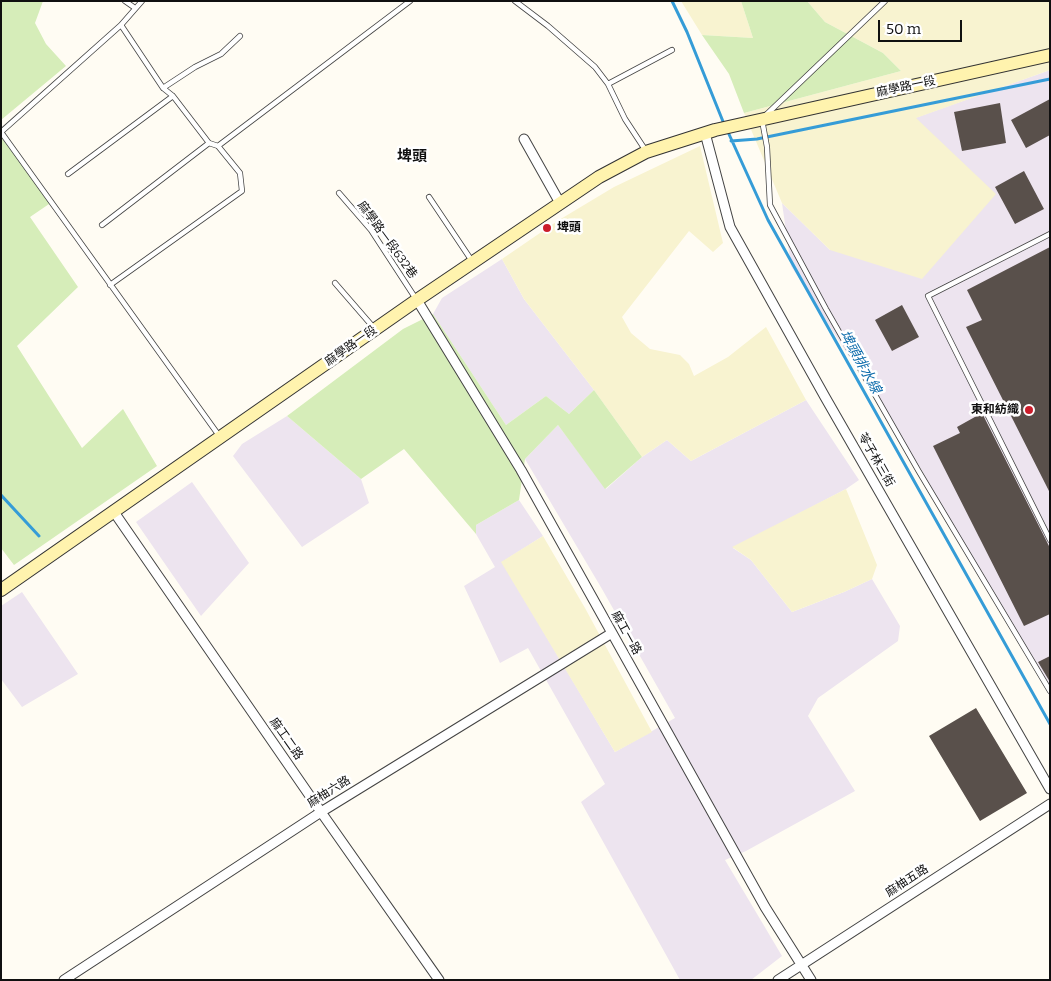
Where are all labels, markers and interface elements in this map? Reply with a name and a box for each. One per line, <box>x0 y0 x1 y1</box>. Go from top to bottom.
scale bar <box>881 10 965 42</box>
text: 50 m <box>886 20 921 38</box>
street label: 麻學路一段 <box>875 74 937 100</box>
district label: 埤頭 <box>397 148 427 166</box>
street label: 麻學路一段632巷 <box>354 198 420 282</box>
place label: 埤頭 <box>557 221 581 235</box>
marker: 埤頭 <box>541 222 553 234</box>
street label: 麻學路一段 <box>322 323 380 369</box>
water label: 埤頭排水線 <box>836 327 884 397</box>
place label: 東和紡織 <box>971 403 1019 417</box>
marker: 東和紡織 <box>1023 404 1035 416</box>
street label: 苓子林三街 <box>855 430 897 490</box>
street label: 麻工一路 <box>608 609 644 657</box>
street label: 麻工二路 <box>266 715 306 763</box>
street label: 麻柚六路 <box>305 773 353 811</box>
street label: 麻柚五路 <box>883 862 931 900</box>

